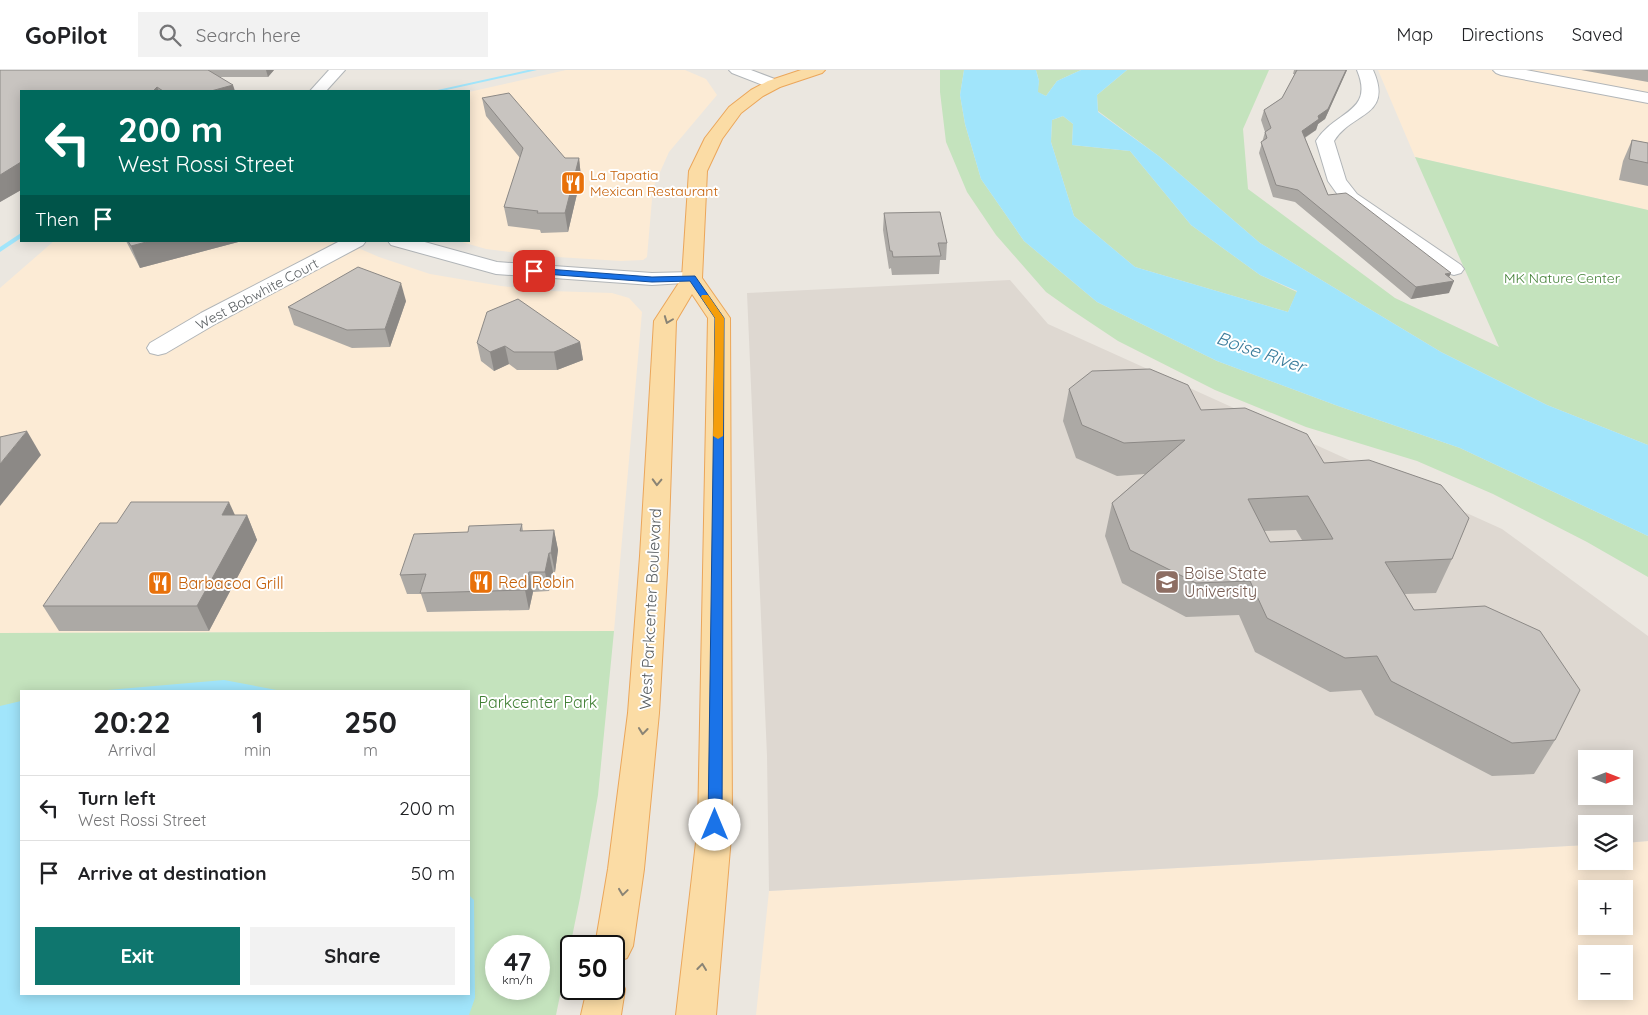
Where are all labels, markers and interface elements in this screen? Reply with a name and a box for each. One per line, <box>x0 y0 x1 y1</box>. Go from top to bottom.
search box <box>138 12 488 57</box>
text: GoPilot <box>25 20 108 50</box>
icon: search <box>156 21 184 49</box>
text: Search here <box>196 23 301 47</box>
text: Map <box>1396 23 1433 46</box>
text: Directions <box>1461 23 1544 46</box>
text: Saved <box>1572 23 1623 46</box>
text: 200 m <box>118 107 223 151</box>
icon: left <box>35 110 100 175</box>
text: West Rossi Street <box>118 150 295 178</box>
place label: La Tapatia Mexican Restaurant <box>590 166 718 200</box>
restaurant icon: La Tapatia Mexican Restaurant <box>560 170 586 196</box>
icon: arrive <box>89 205 117 233</box>
text: Then <box>35 207 79 231</box>
pin <box>513 250 555 292</box>
street label: West Bobwhite Court <box>193 254 321 334</box>
icon: arrive <box>520 257 548 285</box>
park label: MK Nature Center <box>1504 269 1621 287</box>
one-way arrow <box>664 315 674 324</box>
water label: Boise River <box>1214 326 1310 379</box>
one-way arrow <box>652 478 662 486</box>
street label: West Parkcenter Boulevard <box>635 508 665 710</box>
place label: Boise State University <box>1184 563 1267 601</box>
restaurant icon: Red Robin <box>468 569 494 595</box>
school or university icon: Boise State University <box>1154 569 1180 595</box>
restaurant icon: Barbacoa Grill <box>147 570 173 596</box>
place label: Red Robin <box>498 572 574 592</box>
place label: Barbacoa Grill <box>178 573 284 593</box>
park label: Parkcenter Park <box>479 692 597 712</box>
text: 20:22 <box>93 703 171 741</box>
text: 1 <box>252 703 263 741</box>
text: 250 <box>344 703 397 741</box>
one-way arrow <box>638 727 649 735</box>
text: Arrival <box>108 740 156 760</box>
text: min <box>244 740 271 760</box>
text: m <box>363 740 378 760</box>
north arrow <box>1578 750 1632 805</box>
map controls <box>1578 750 1633 1000</box>
text: Turn left <box>78 786 156 810</box>
icon: left <box>35 794 63 822</box>
text: 200 m <box>399 796 455 820</box>
position arrow <box>688 798 740 850</box>
text: West Rossi Street <box>78 810 206 830</box>
button: layers <box>1578 815 1633 870</box>
icon: arrive <box>35 859 63 887</box>
text: Arrive at destination <box>78 861 267 885</box>
text: 50 m <box>411 861 455 885</box>
button: + <box>1578 880 1633 935</box>
one-way arrow <box>618 889 629 897</box>
button: Exit <box>35 927 240 985</box>
button: Share <box>250 927 455 985</box>
speed limit sign: 50 <box>560 935 625 1000</box>
button: − <box>1578 945 1633 1000</box>
text: 47 <box>504 946 531 977</box>
one-way arrow <box>696 962 707 970</box>
text: km/h <box>502 972 533 987</box>

